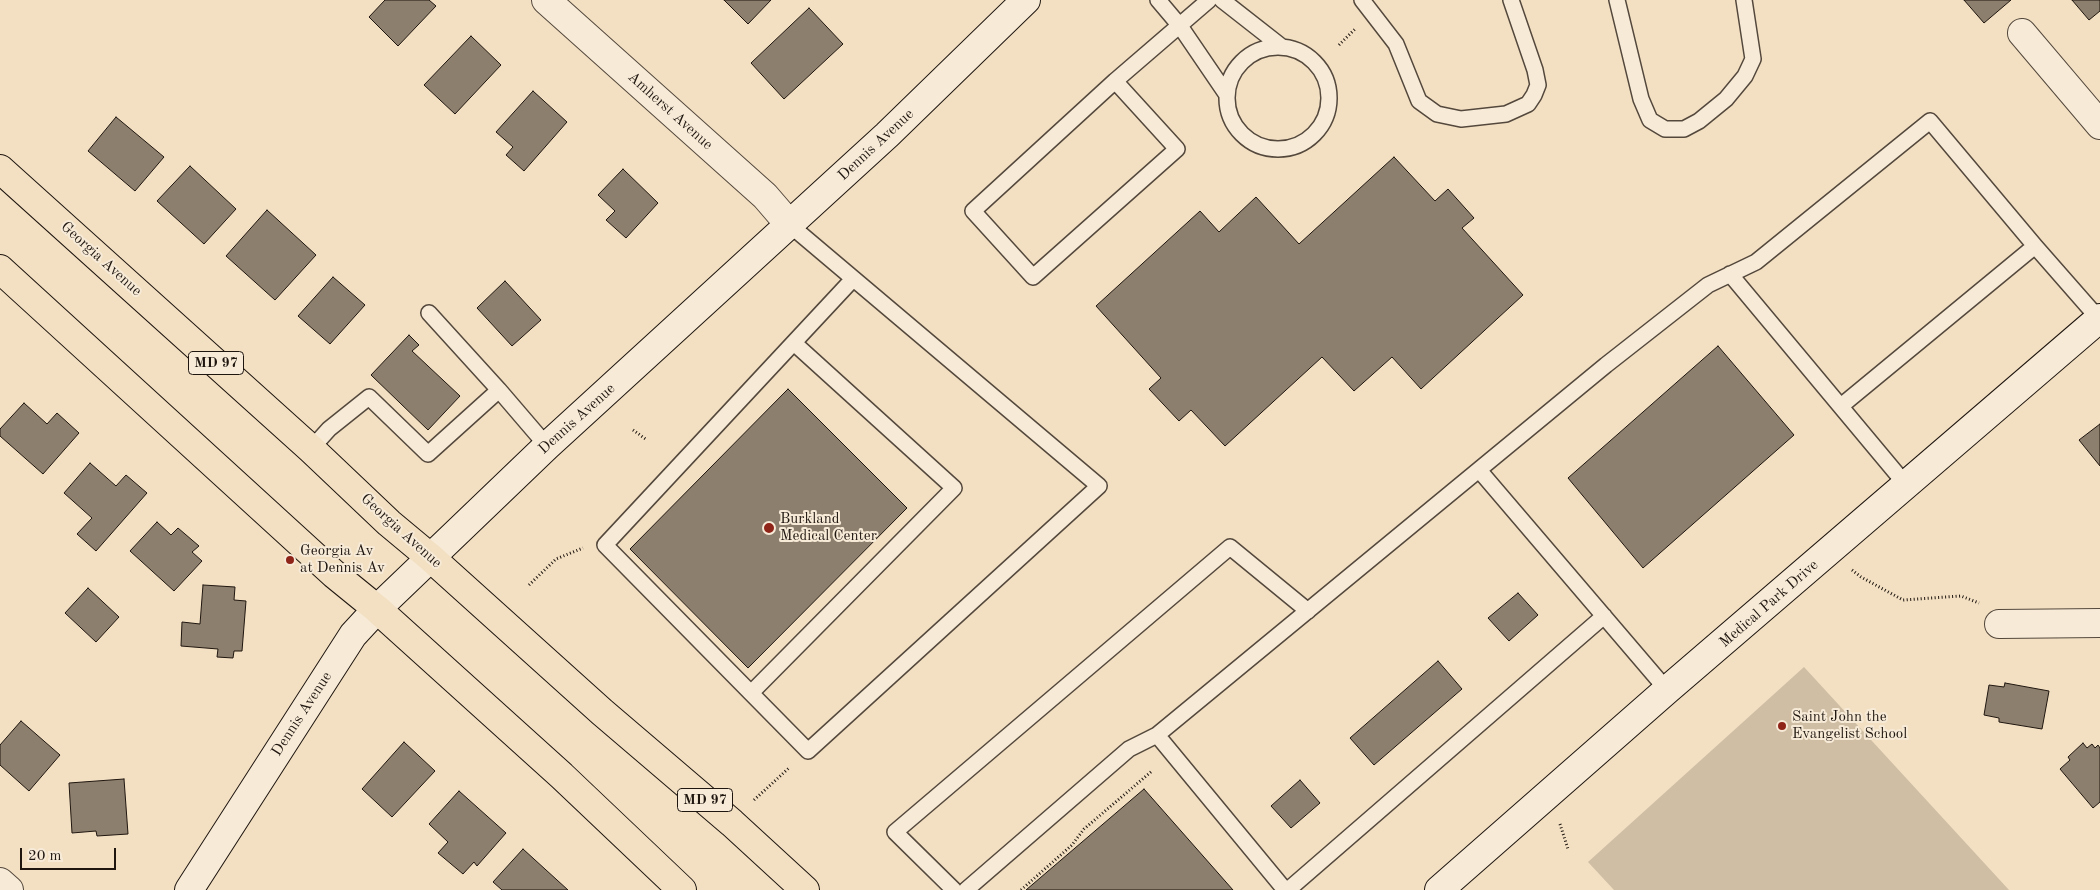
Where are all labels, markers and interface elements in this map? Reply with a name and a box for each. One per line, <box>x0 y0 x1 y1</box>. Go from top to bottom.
street label: Amherst Avenue <box>624 68 716 154</box>
street label: Dennis Avenue <box>834 105 918 185</box>
street label: Georgia Avenue <box>57 218 145 300</box>
road number: MD 97 <box>188 352 244 374</box>
street label: Dennis Avenue <box>535 380 619 458</box>
street label: Georgia Avenue <box>357 490 445 572</box>
place label: Burkland Medical Center <box>780 510 877 545</box>
marker: Burkland Medical Center <box>762 521 776 535</box>
place label: Georgia Av at Dennis Av <box>300 542 385 577</box>
marker: Georgia Av at Dennis Av <box>284 554 296 566</box>
street label: Medical Park Drive <box>1716 556 1822 652</box>
street label: Dennis Avenue <box>268 668 336 760</box>
place label: Saint John the Evangelist School <box>1792 708 1907 743</box>
marker: Saint John the Evangelist School <box>1776 720 1788 732</box>
road number: MD 97 <box>678 788 732 812</box>
scale bar <box>22 838 119 870</box>
text: 20 m <box>28 849 62 864</box>

